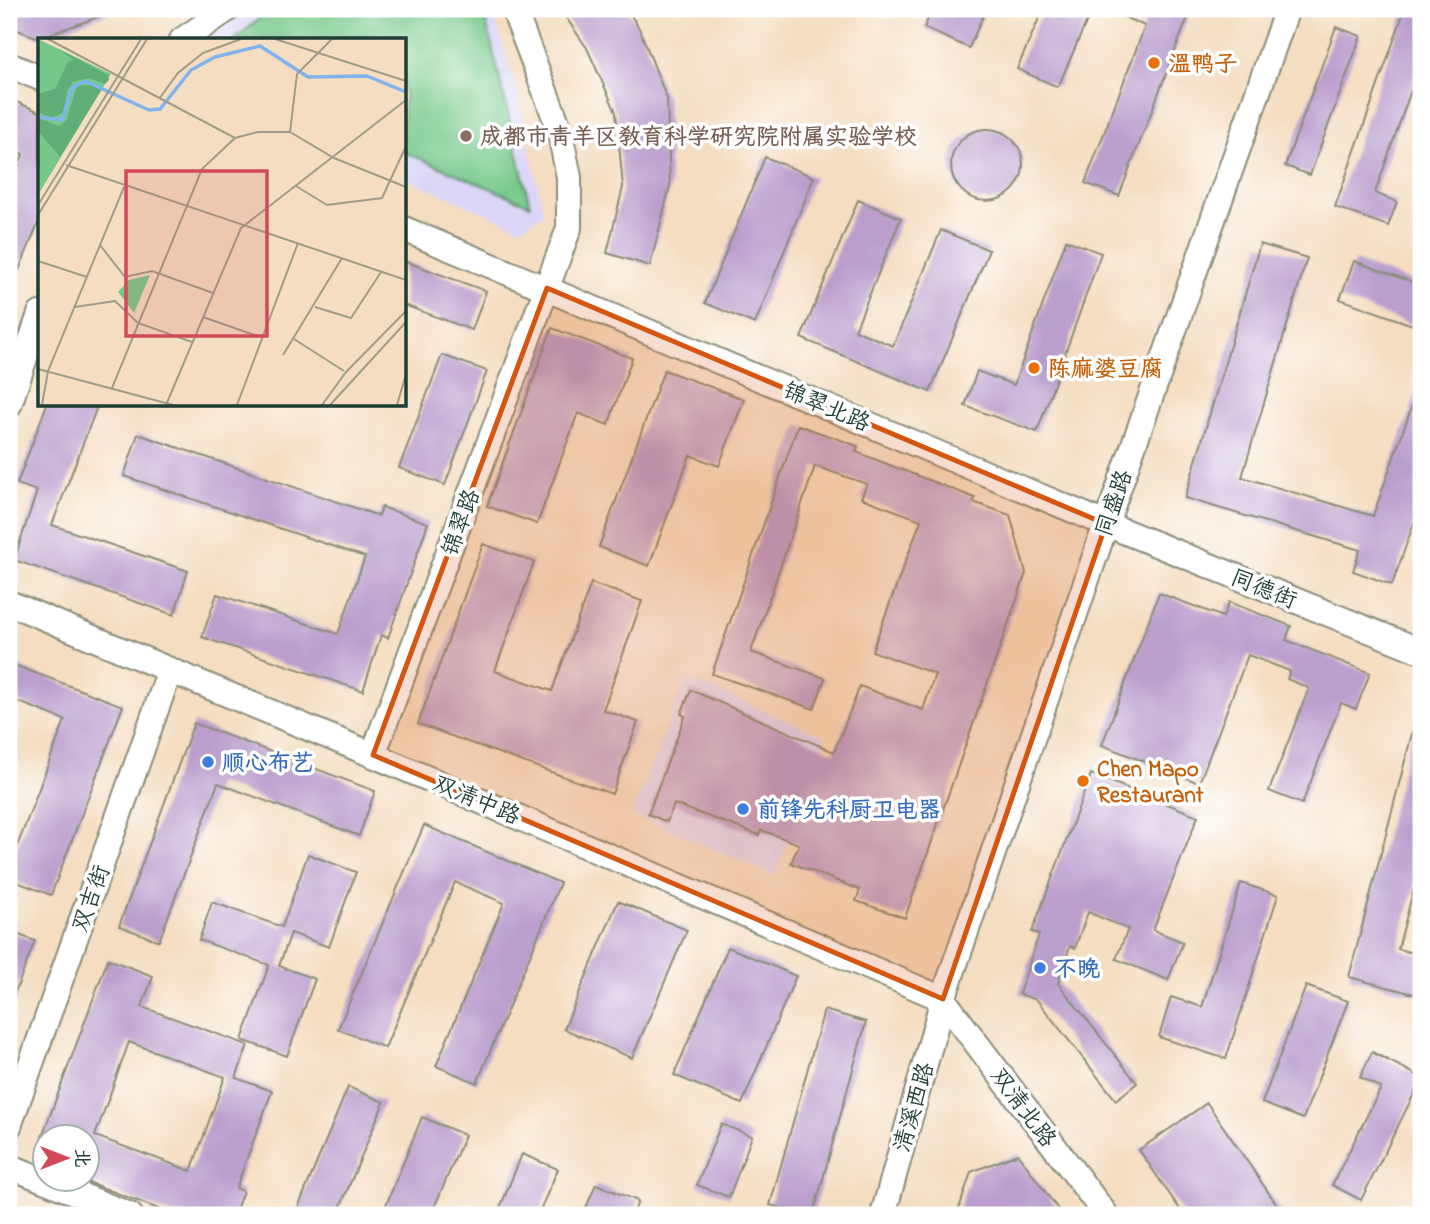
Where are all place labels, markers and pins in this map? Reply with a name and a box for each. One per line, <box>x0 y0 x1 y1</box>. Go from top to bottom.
place label: 温鸭子 <box>1168 49 1237 82</box>
marker: 温鸭子 <box>1146 55 1162 71</box>
place label: 成都市青羊区教育科学研究院附属实验学校 <box>480 122 917 155</box>
marker: 成都市青羊区教育科学研究院附属实验学校 <box>458 128 474 144</box>
place label: 陈麻婆豆腐 <box>1048 354 1163 387</box>
marker: 陈麻婆豆腐 <box>1026 360 1042 376</box>
place label: 顺心布艺 <box>222 748 314 781</box>
marker: 顺心布艺 <box>200 754 216 770</box>
place label: Chen Mapo Restaurant <box>1097 754 1204 813</box>
marker: Chen Mapo Restaurant <box>1075 773 1091 789</box>
place label: 前锋先科厨卫电器 <box>757 795 941 828</box>
marker: 前锋先科厨卫电器 <box>735 801 751 817</box>
place label: 不晚 <box>1054 954 1100 987</box>
marker: 不晚 <box>1032 960 1048 976</box>

